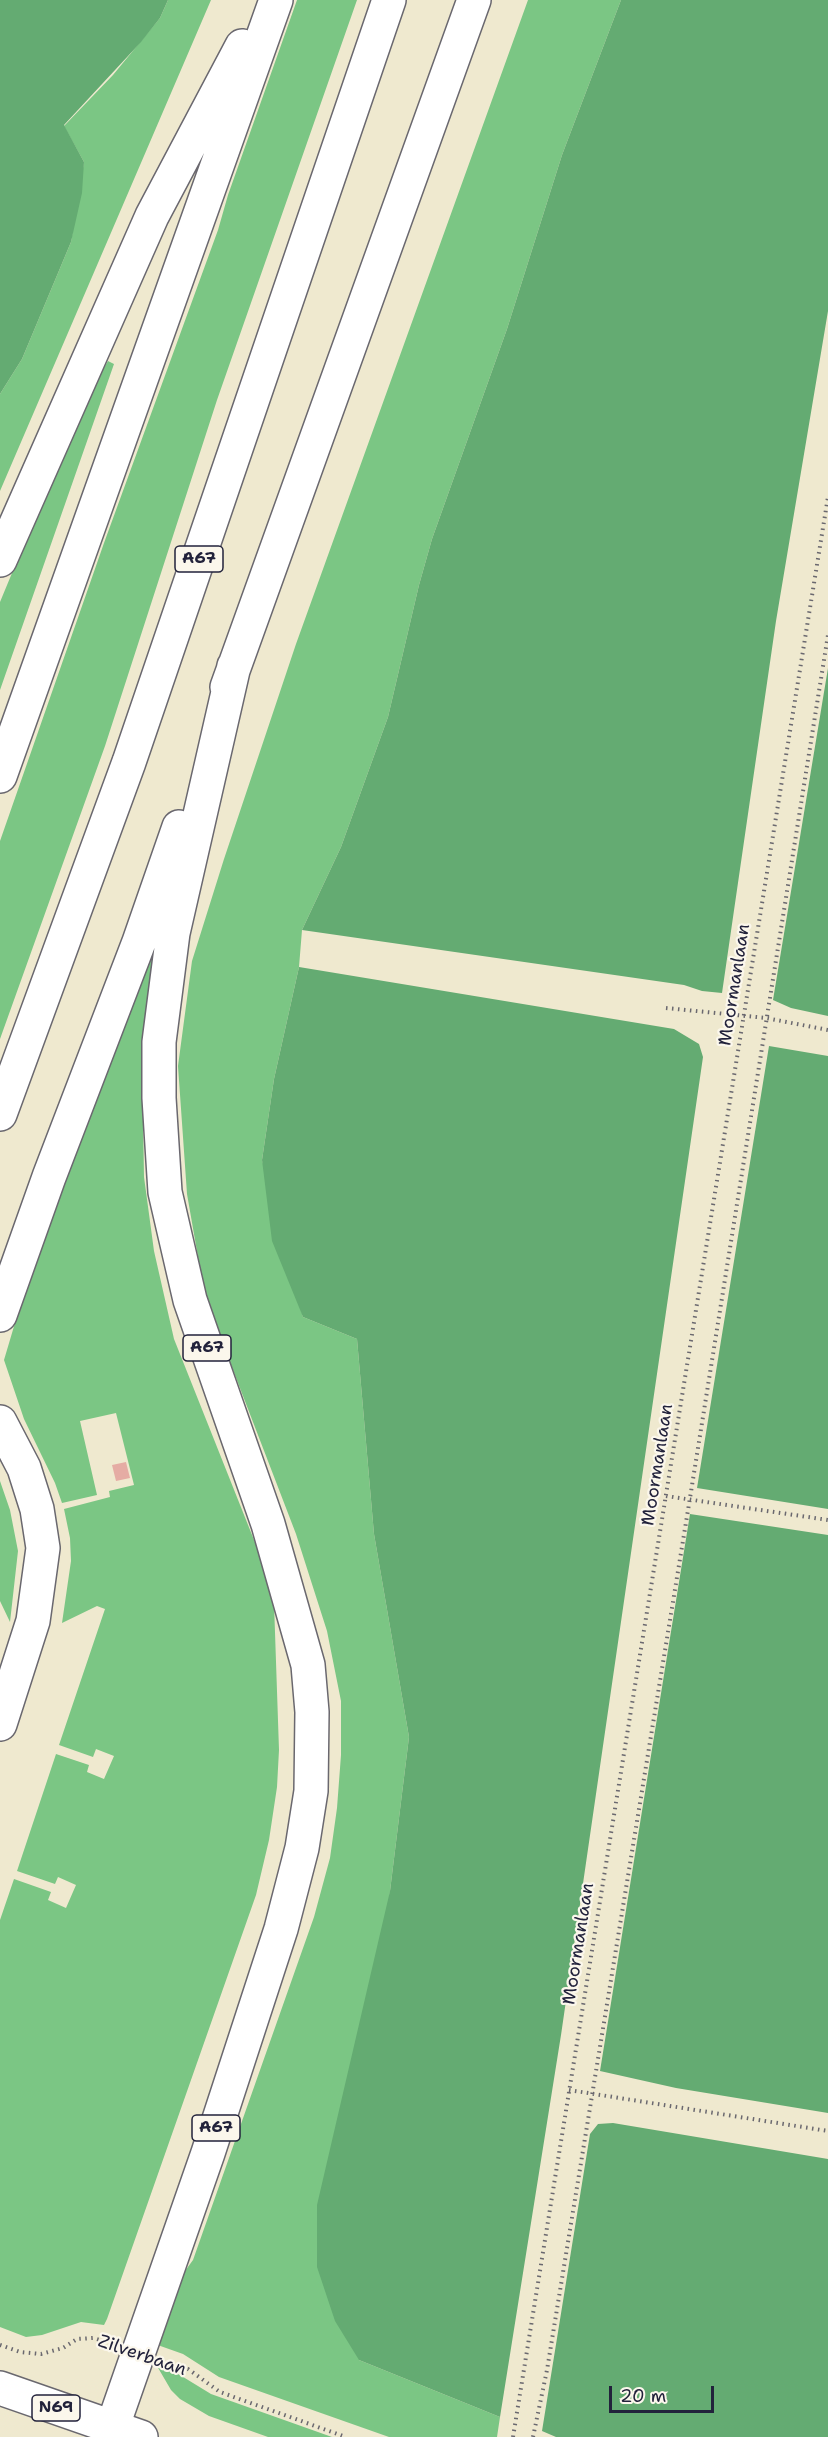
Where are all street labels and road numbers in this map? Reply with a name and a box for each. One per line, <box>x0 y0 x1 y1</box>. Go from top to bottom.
road number: A67 <box>175 546 223 572</box>
street label: Moormanlaan <box>715 923 755 1047</box>
road number: A67 <box>183 1335 231 1361</box>
street label: Moormanlaan <box>638 1403 678 1527</box>
street label: Moormanlaan <box>559 1882 599 2006</box>
road number: A67 <box>192 2115 240 2141</box>
street label: Zilverbaan <box>95 2331 189 2381</box>
road number: N69 <box>32 2395 80 2421</box>

